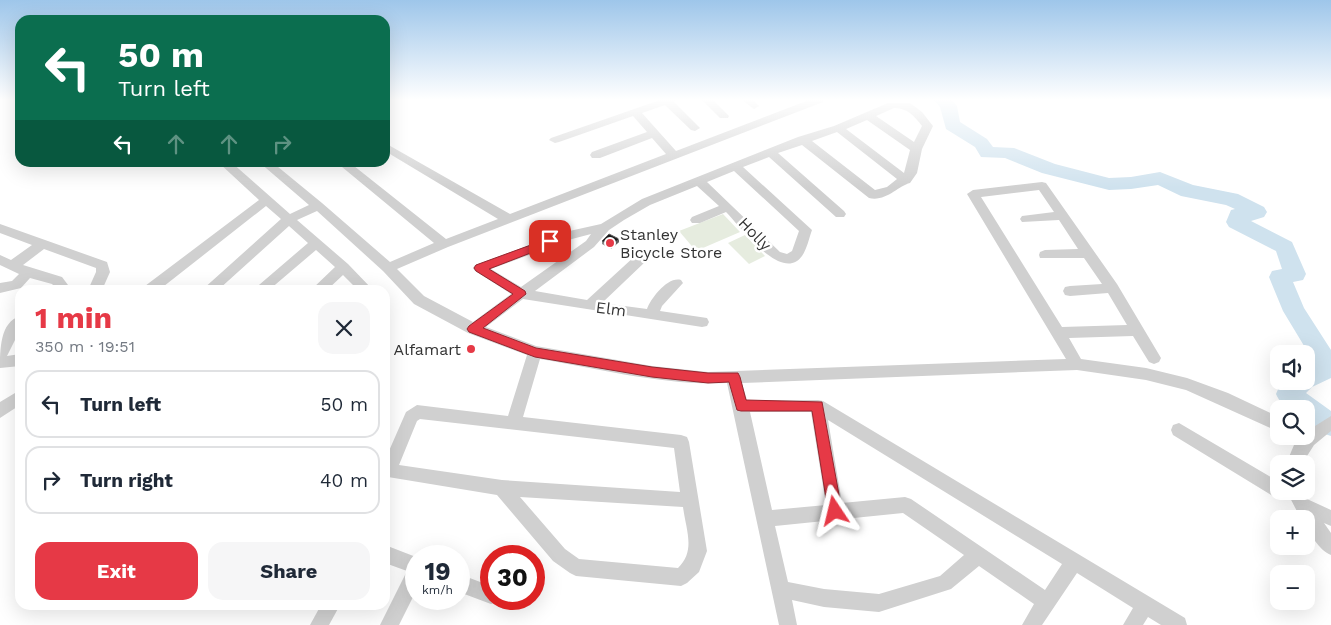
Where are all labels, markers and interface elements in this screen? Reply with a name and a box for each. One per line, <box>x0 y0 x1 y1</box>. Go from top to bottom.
text: 50 m <box>118 34 204 76</box>
icon: left <box>35 35 100 100</box>
text: Turn left <box>118 76 210 101</box>
icon: left <box>109 130 137 158</box>
icon: ahead <box>162 130 190 158</box>
icon: ahead <box>215 130 243 158</box>
icon: right <box>268 130 296 158</box>
street label: Holly <box>735 213 776 255</box>
pin <box>529 220 571 262</box>
place label: Stanley Bicycle Store <box>620 225 722 262</box>
icon: arrive <box>536 227 564 255</box>
marker: Stanley Bicycle Store <box>604 237 616 249</box>
street label: Elm <box>595 298 627 320</box>
text: 1 min <box>35 300 112 335</box>
button: close <box>318 302 370 354</box>
text: 350 m · 19:51 <box>35 337 135 356</box>
place label: Alfamart <box>394 340 461 359</box>
marker: Alfamart <box>465 343 477 355</box>
map controls <box>1270 345 1315 610</box>
button: sound <box>1270 345 1315 390</box>
icon: left <box>37 390 65 418</box>
text: Turn left <box>80 393 161 416</box>
text: 50 m <box>321 393 368 416</box>
button: search <box>1270 400 1315 445</box>
button: layers <box>1270 455 1315 500</box>
icon: right <box>37 466 65 494</box>
text: Turn right <box>80 469 173 492</box>
text: 40 m <box>320 469 368 492</box>
position arrow <box>808 484 860 536</box>
button: + <box>1270 510 1315 555</box>
button: Exit <box>35 542 198 600</box>
button: Share <box>208 542 370 600</box>
speed limit sign: 30 <box>480 545 545 610</box>
text: 19 <box>424 557 451 586</box>
button: − <box>1270 565 1315 610</box>
text: km/h <box>422 583 453 597</box>

